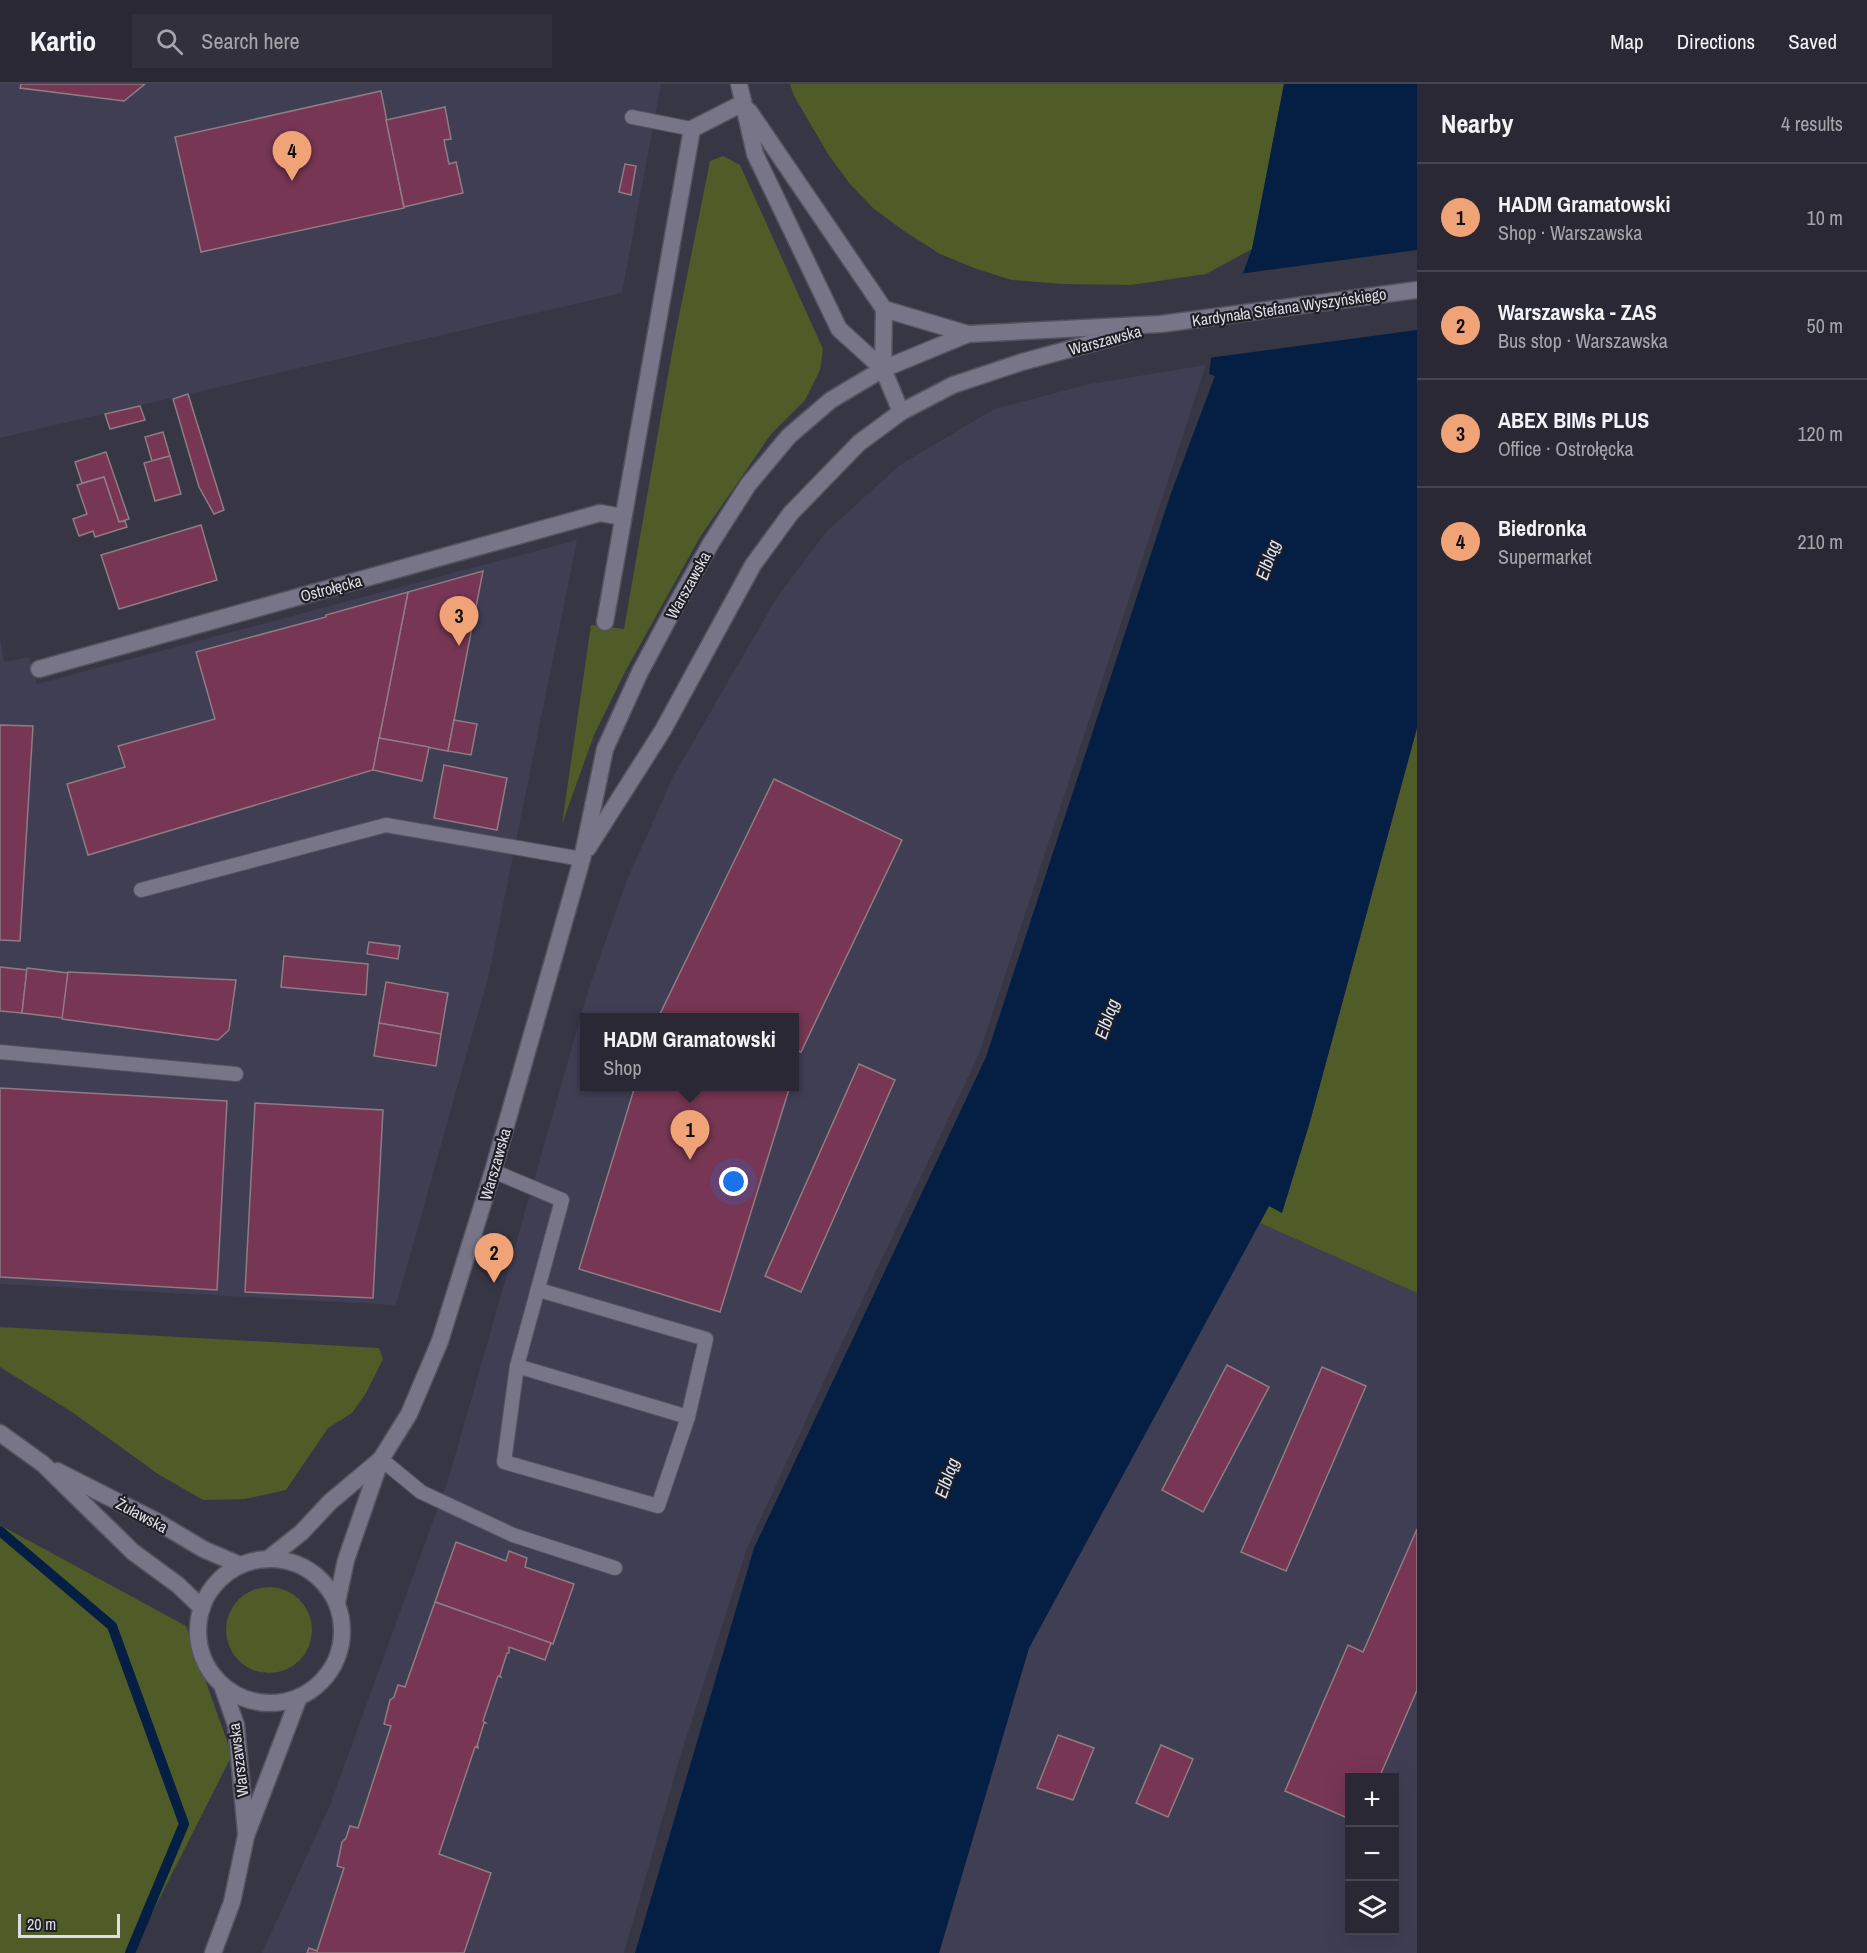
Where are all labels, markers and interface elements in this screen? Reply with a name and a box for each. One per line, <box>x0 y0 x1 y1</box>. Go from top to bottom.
search box <box>132 14 552 68</box>
text: Kartio <box>30 22 96 60</box>
icon: search <box>153 25 186 58</box>
text: Search here <box>201 26 300 56</box>
text: Map <box>1610 27 1644 56</box>
text: Directions <box>1677 27 1755 56</box>
text: Saved <box>1788 27 1837 56</box>
text: Nearby <box>1441 106 1513 141</box>
text: 4 results <box>1781 110 1843 137</box>
pin: 4 <box>272 132 312 181</box>
text: HADM Gramatowski <box>1498 189 1670 219</box>
text: 1 <box>1456 204 1465 231</box>
text: 10 m <box>1807 204 1843 231</box>
text: Shop · Warszawska <box>1498 219 1642 246</box>
street label: Kardynała Stefana Wyszyńskiego <box>1190 282 1388 332</box>
text: Warszawska - ZAS <box>1498 297 1657 327</box>
text: 2 <box>1456 312 1465 339</box>
text: 50 m <box>1807 312 1843 339</box>
street label: Warszawska <box>1066 320 1144 360</box>
text: Bus stop · Warszawska <box>1498 327 1668 354</box>
text: ABEX BIMs PLUS <box>1498 405 1649 435</box>
text: 3 <box>1456 420 1465 447</box>
text: 120 m <box>1797 420 1843 447</box>
text: Office · Ostrołęcka <box>1498 435 1634 462</box>
text: Biedronka <box>1498 513 1586 543</box>
text: 4 <box>1456 528 1465 555</box>
text: 210 m <box>1797 528 1843 555</box>
water label: Elbląg <box>1249 536 1286 583</box>
text: Supermarket <box>1498 543 1592 570</box>
street label: Warszawska <box>660 547 716 623</box>
street label: Ostrołęcka <box>298 569 365 607</box>
pin: 3 <box>440 596 478 646</box>
water label: Elbląg <box>1088 995 1125 1042</box>
popup <box>580 1013 799 1091</box>
text: HADM Gramatowski <box>603 1024 776 1054</box>
text: Shop <box>603 1054 642 1081</box>
pin: 1 <box>670 1110 710 1160</box>
street label: Warszawska <box>474 1125 516 1203</box>
your location <box>719 1167 748 1196</box>
pin: 2 <box>474 1234 514 1283</box>
water label: Elbląg <box>928 1454 965 1501</box>
street label: Żuławska <box>112 1492 172 1538</box>
street label: Warszawska <box>222 1721 253 1798</box>
map controls <box>1345 1773 1399 1935</box>
button: + <box>1345 1773 1399 1827</box>
button: − <box>1345 1827 1399 1881</box>
button: layers <box>1345 1881 1399 1935</box>
scale bar <box>18 1911 120 1938</box>
text: 20 m <box>27 1913 56 1935</box>

